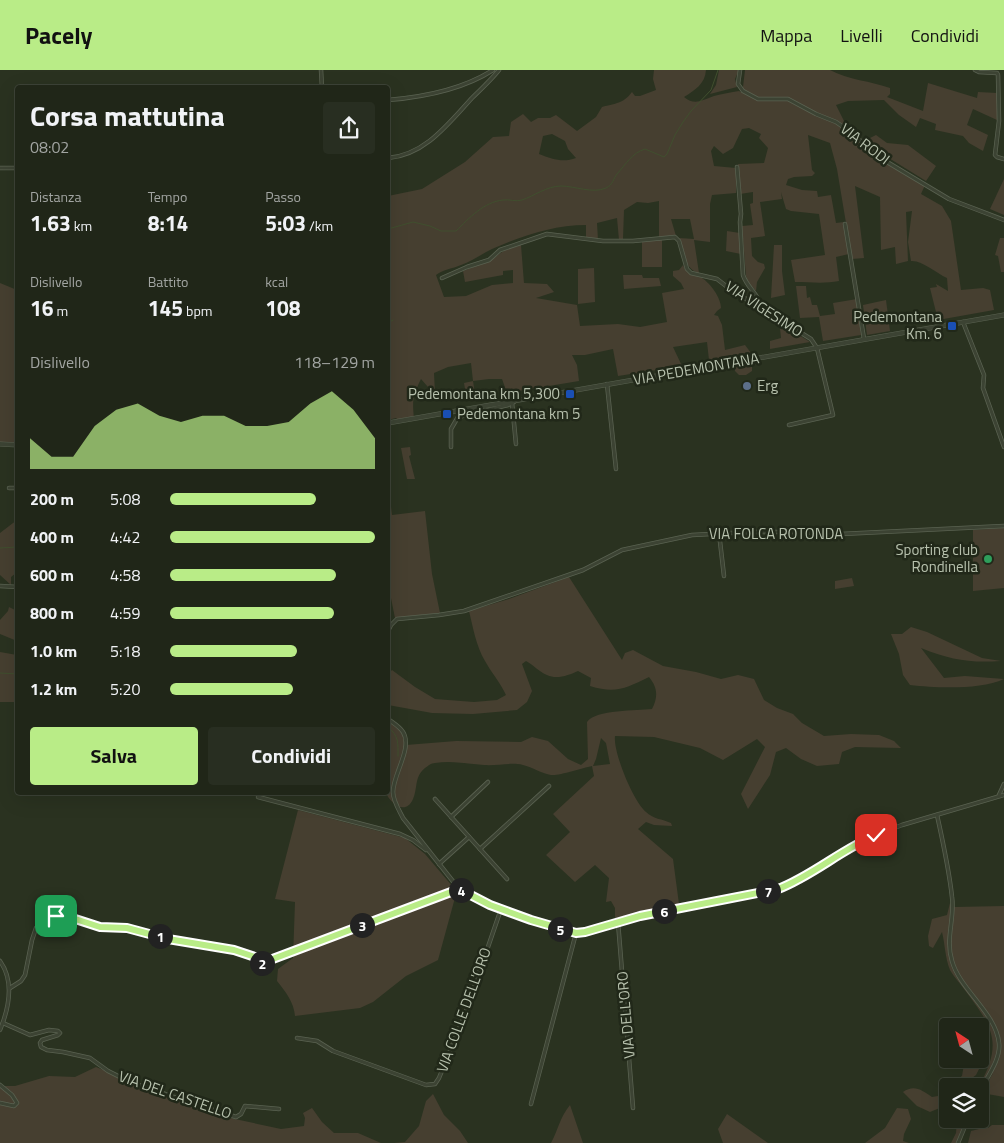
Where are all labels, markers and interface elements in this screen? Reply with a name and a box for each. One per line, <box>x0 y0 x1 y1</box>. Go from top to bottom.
text: Pacely <box>25 17 93 53</box>
text: Mappa <box>760 22 812 49</box>
text: Livelli <box>840 22 883 49</box>
text: Condividi <box>911 22 979 49</box>
text: Corsa mattutina <box>30 94 225 137</box>
button: share <box>323 102 375 154</box>
street label: VIA RODI <box>836 117 895 170</box>
text: 08:02 <box>30 135 69 159</box>
text: Distanza <box>30 186 81 207</box>
text: Tempo <box>148 186 187 207</box>
text: Passo <box>265 186 301 207</box>
text: 1.63 <box>30 207 71 239</box>
text: 8:14 <box>148 207 188 239</box>
text: 5:03 <box>265 207 306 239</box>
text: km <box>71 215 92 236</box>
text: /km <box>306 215 333 236</box>
text: Dislivello <box>30 271 82 292</box>
text: Battito <box>148 271 189 292</box>
text: kcal <box>265 271 288 292</box>
street label: VIA VIGESIMO <box>721 275 808 342</box>
text: 16 <box>30 292 54 324</box>
text: 145 <box>148 292 183 324</box>
text: 108 <box>265 292 301 324</box>
text: m <box>54 300 68 321</box>
text: bpm <box>183 300 212 321</box>
place label: Pedemontana Km. 6 <box>853 305 942 345</box>
marker: Pedemontana Km. 6 <box>946 320 958 332</box>
street label: VIA PEDEMONTANA <box>631 346 761 391</box>
text: Dislivello <box>30 350 90 374</box>
text: 118–129 m <box>294 350 375 374</box>
place label: Erg <box>757 374 778 397</box>
marker: Erg <box>741 380 753 392</box>
place label: Pedemontana km 5,300 <box>408 382 560 405</box>
marker: Pedemontana km 5,300 <box>564 388 576 400</box>
place label: Pedemontana km 5 <box>457 402 580 425</box>
marker: Pedemontana km 5 <box>441 408 453 420</box>
text: 200 m <box>30 487 74 511</box>
text: 5:08 <box>110 487 140 511</box>
street label: VIA FOLCA ROTONDA <box>709 522 843 545</box>
text: 400 m <box>30 525 74 549</box>
text: 4:42 <box>110 525 140 549</box>
place label: Sporting club Rondinella <box>895 538 978 578</box>
marker: Sporting club Rondinella <box>982 553 994 565</box>
text: 600 m <box>30 563 74 587</box>
text: 4:58 <box>110 563 140 587</box>
text: 800 m <box>30 601 74 625</box>
text: 4:59 <box>110 601 140 625</box>
text: 1.0 km <box>30 639 77 663</box>
text: 5:18 <box>110 639 140 663</box>
text: 1.2 km <box>30 677 77 701</box>
text: 5:20 <box>110 677 140 701</box>
button: Salva <box>30 727 198 785</box>
button: Condividi <box>208 727 375 785</box>
pin <box>855 814 897 856</box>
icon: check <box>862 821 890 849</box>
pin: 4 <box>448 878 474 902</box>
pin: 7 <box>756 878 780 904</box>
text: 4 <box>458 880 465 901</box>
text: 7 <box>765 881 772 902</box>
pin <box>35 895 77 937</box>
pin: 6 <box>652 898 676 924</box>
text: 6 <box>661 901 668 922</box>
icon: arrive <box>42 902 70 930</box>
pin: 3 <box>350 912 374 938</box>
text: 3 <box>359 915 366 936</box>
pin: 5 <box>548 916 572 942</box>
text: 5 <box>557 919 564 940</box>
pin: 1 <box>148 924 172 948</box>
text: 1 <box>157 926 164 947</box>
street label: VIA COLLE DELL'ORO <box>430 944 497 1076</box>
pin: 2 <box>250 950 274 976</box>
text: 2 <box>259 953 266 974</box>
street label: VIA DELL'ORO <box>610 970 641 1060</box>
north arrow <box>939 1018 989 1068</box>
map controls <box>939 1018 989 1128</box>
street label: VIA DEL CASTELLO <box>115 1064 235 1125</box>
button: layers <box>939 1078 989 1128</box>

